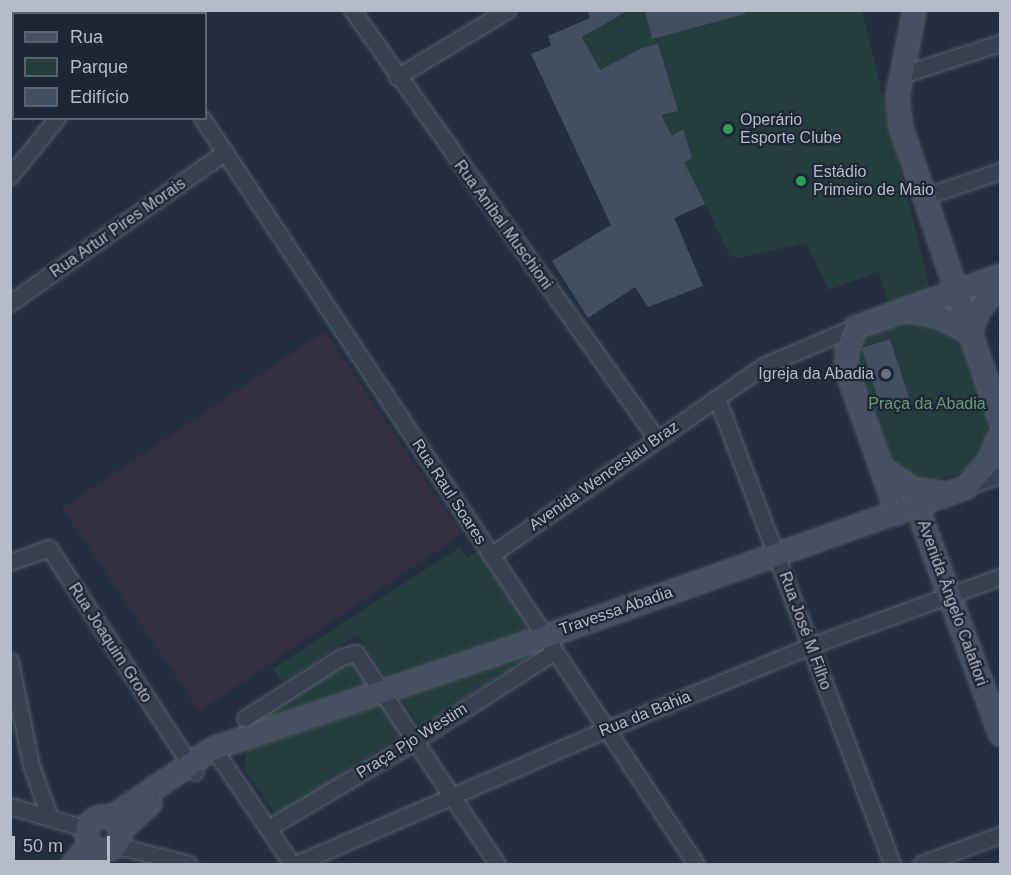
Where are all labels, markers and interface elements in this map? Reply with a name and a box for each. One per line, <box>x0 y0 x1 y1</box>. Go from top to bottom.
legend <box>12 12 207 120</box>
text: Rua <box>70 27 103 47</box>
text: Parque <box>70 57 128 77</box>
text: Edifício <box>70 87 129 107</box>
place label: Operário Esporte Clube <box>740 110 841 148</box>
marker: Operário Esporte Clube <box>721 122 735 136</box>
street label: Rua Aníbal Muschioni <box>449 156 557 294</box>
place label: Estádio Primeiro de Maio <box>813 162 934 200</box>
street label: Rua Artur Pires Morais <box>46 174 190 282</box>
marker: Estádio Primeiro de Maio <box>794 174 808 188</box>
place label: Igreja da Abadia <box>757 364 874 384</box>
marker: Igreja da Abadia <box>879 367 893 381</box>
park label: Praça da Abadia <box>868 394 986 414</box>
street label: Avenida Wenceslau Braz <box>526 417 682 535</box>
street label: Rua Raul Soares <box>408 436 490 548</box>
street label: Avenida Ângelo Calafiori <box>913 518 991 688</box>
street label: Rua José M Filho <box>775 569 835 693</box>
street label: Rua Joaquim Groto <box>64 580 156 706</box>
street label: Travessa Abadia <box>556 582 676 640</box>
street label: Rua da Bahia <box>596 687 694 741</box>
street label: Praça Pjo Westim <box>353 699 471 783</box>
scale bar <box>15 824 112 862</box>
text: 50 m <box>23 836 63 856</box>

